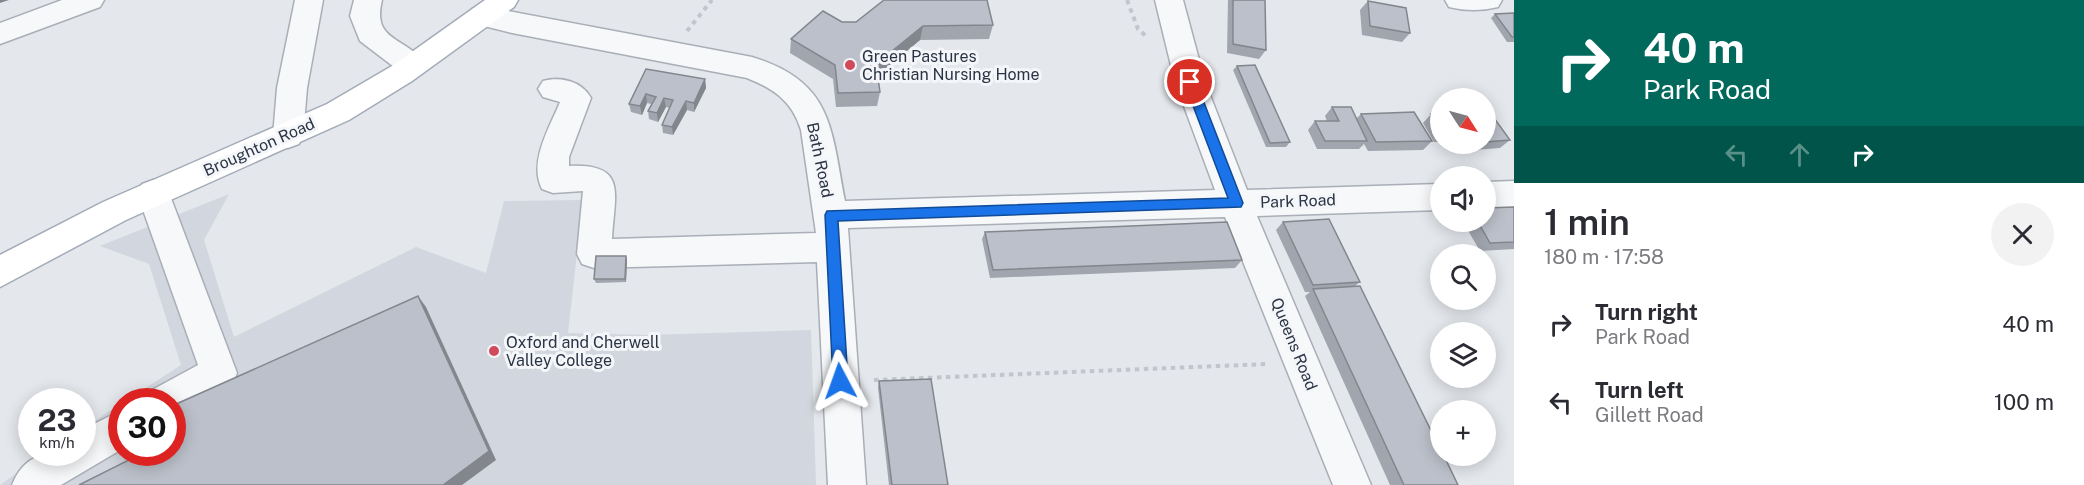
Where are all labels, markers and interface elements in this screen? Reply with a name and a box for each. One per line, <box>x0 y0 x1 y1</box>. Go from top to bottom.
text: 40 m <box>1643 23 1745 72</box>
icon: right <box>1544 24 1622 102</box>
place label: Green Pastures Christian Nursing Home <box>862 47 1040 84</box>
pin <box>1164 56 1215 107</box>
marker: Green Pastures Christian Nursing Home <box>843 58 857 72</box>
icon: arrive <box>1173 65 1206 98</box>
text: Park Road <box>1643 73 1771 105</box>
north arrow <box>1430 88 1496 154</box>
map controls <box>1430 88 1496 466</box>
street label: Broughton Road <box>200 114 318 180</box>
street label: Bath Road <box>803 121 837 199</box>
icon: left <box>1720 138 1753 171</box>
icon: ahead <box>1783 138 1816 171</box>
icon: right <box>1846 138 1879 171</box>
button: sound <box>1430 166 1496 232</box>
street label: Park Road <box>1260 190 1336 212</box>
text: 1 min <box>1544 201 1630 243</box>
button: close <box>1991 203 2054 266</box>
button: search <box>1430 244 1496 310</box>
text: 180 m · 17:58 <box>1544 245 1664 269</box>
street label: Queens Road <box>1267 295 1321 393</box>
text: Turn right <box>1595 299 1698 325</box>
icon: right <box>1544 308 1577 341</box>
text: 40 m <box>2002 311 2054 337</box>
button: layers <box>1430 322 1496 388</box>
text: Park Road <box>1595 325 1690 349</box>
place label: Oxford and Cherwell Valley College <box>506 333 660 370</box>
marker: Oxford and Cherwell Valley College <box>487 344 501 358</box>
position arrow <box>808 349 872 413</box>
text: Turn left <box>1595 377 1684 403</box>
icon: left <box>1544 386 1577 419</box>
speed limit sign: 30 <box>108 388 186 466</box>
text: 100 m <box>1994 389 2054 415</box>
button: + <box>1430 400 1496 466</box>
text: 23 <box>37 402 77 438</box>
text: Gillett Road <box>1595 403 1704 427</box>
text: km/h <box>39 434 75 451</box>

